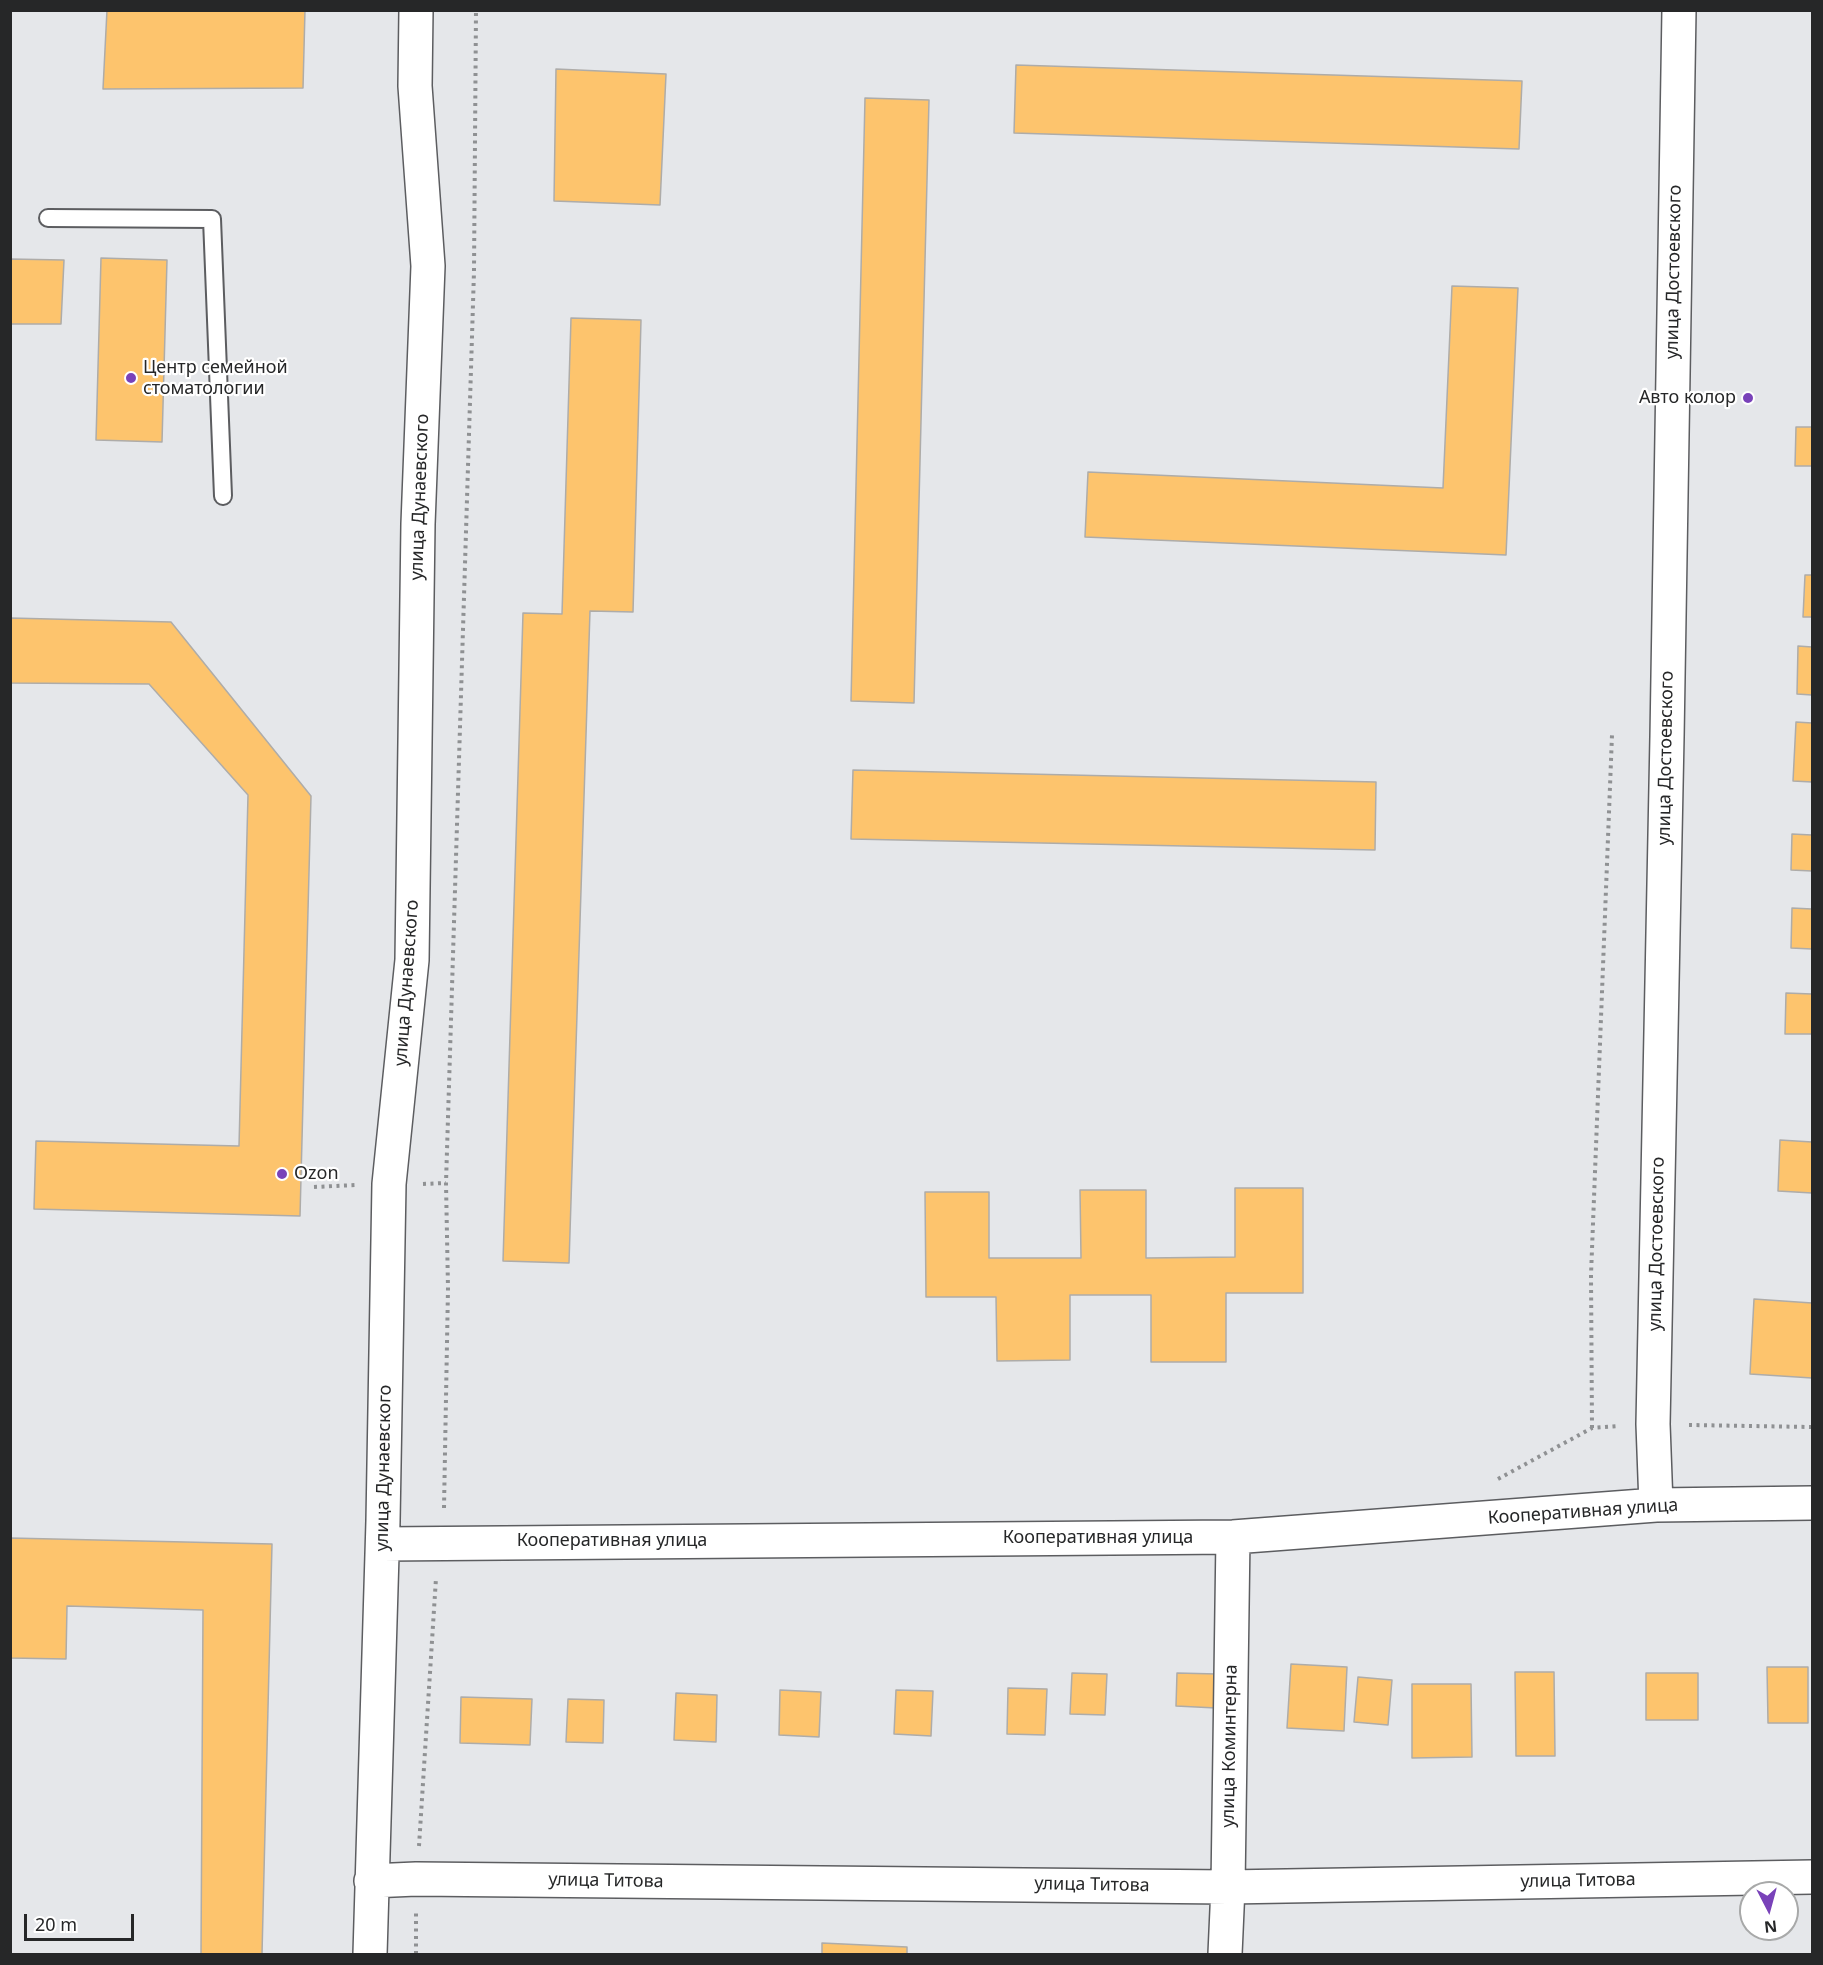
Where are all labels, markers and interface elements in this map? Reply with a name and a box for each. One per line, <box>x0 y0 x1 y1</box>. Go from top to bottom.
street label: улица Достоевского <box>1662 185 1686 359</box>
place label: Центр cемейной cтоматологии <box>143 357 288 400</box>
marker: Центр cемейной cтоматологии <box>124 371 138 385</box>
place label: Авто колор <box>1639 387 1736 409</box>
marker: Авто колор <box>1741 391 1755 405</box>
street label: улица Дунаевского <box>406 413 434 581</box>
street label: улица Достоевского <box>1654 671 1678 845</box>
street label: улица Дунаевского <box>390 899 424 1067</box>
street label: улица Достоевского <box>1645 1157 1669 1331</box>
place label: Ozon <box>294 1163 339 1185</box>
marker: Ozon <box>275 1167 289 1181</box>
street label: улица Дунаевского <box>372 1384 396 1552</box>
street label: Кооперативная улица <box>1487 1495 1679 1529</box>
street label: Кооперативная улица <box>1003 1527 1193 1549</box>
street label: Кооперативная улица <box>517 1530 707 1552</box>
street label: улица Коминтерна <box>1218 1664 1242 1828</box>
street label: улица Титова <box>548 1869 664 1893</box>
street label: улица Титова <box>1520 1869 1636 1893</box>
street label: улица Титова <box>1034 1873 1150 1897</box>
north arrow <box>1739 1881 1799 1941</box>
scale bar <box>27 1902 136 1940</box>
text: 20 m <box>35 1912 77 1936</box>
text: N <box>1763 1915 1778 1939</box>

